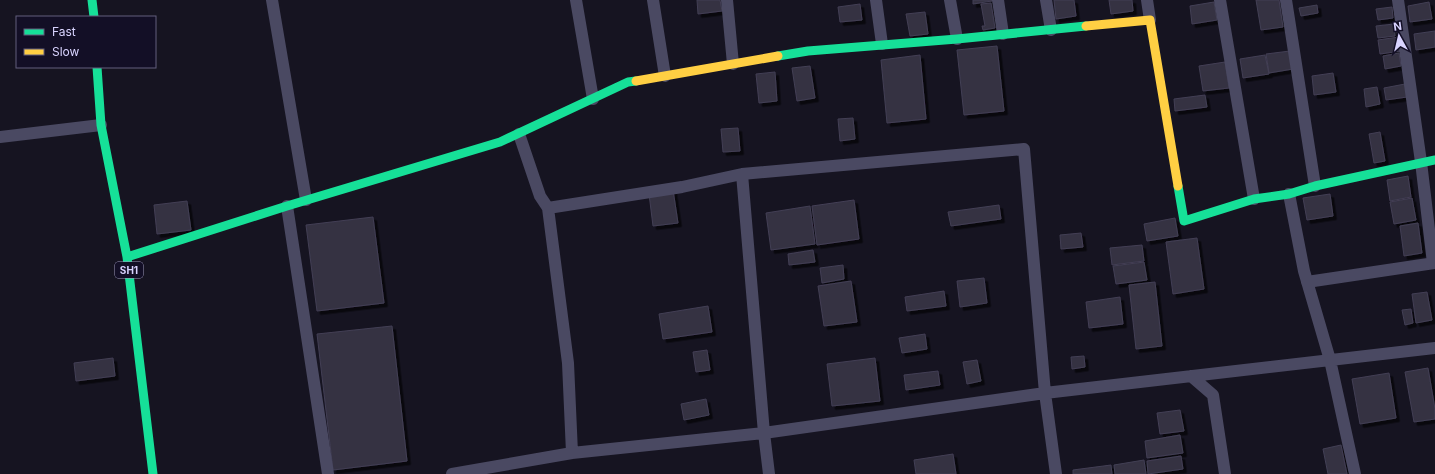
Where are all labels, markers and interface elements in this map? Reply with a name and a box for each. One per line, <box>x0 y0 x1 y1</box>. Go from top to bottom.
legend <box>16 16 156 68</box>
north arrow <box>1379 16 1419 56</box>
text: N <box>1392 19 1403 34</box>
text: Fast <box>52 24 76 39</box>
text: Slow <box>52 44 80 59</box>
road number: SH1 <box>115 262 143 278</box>

